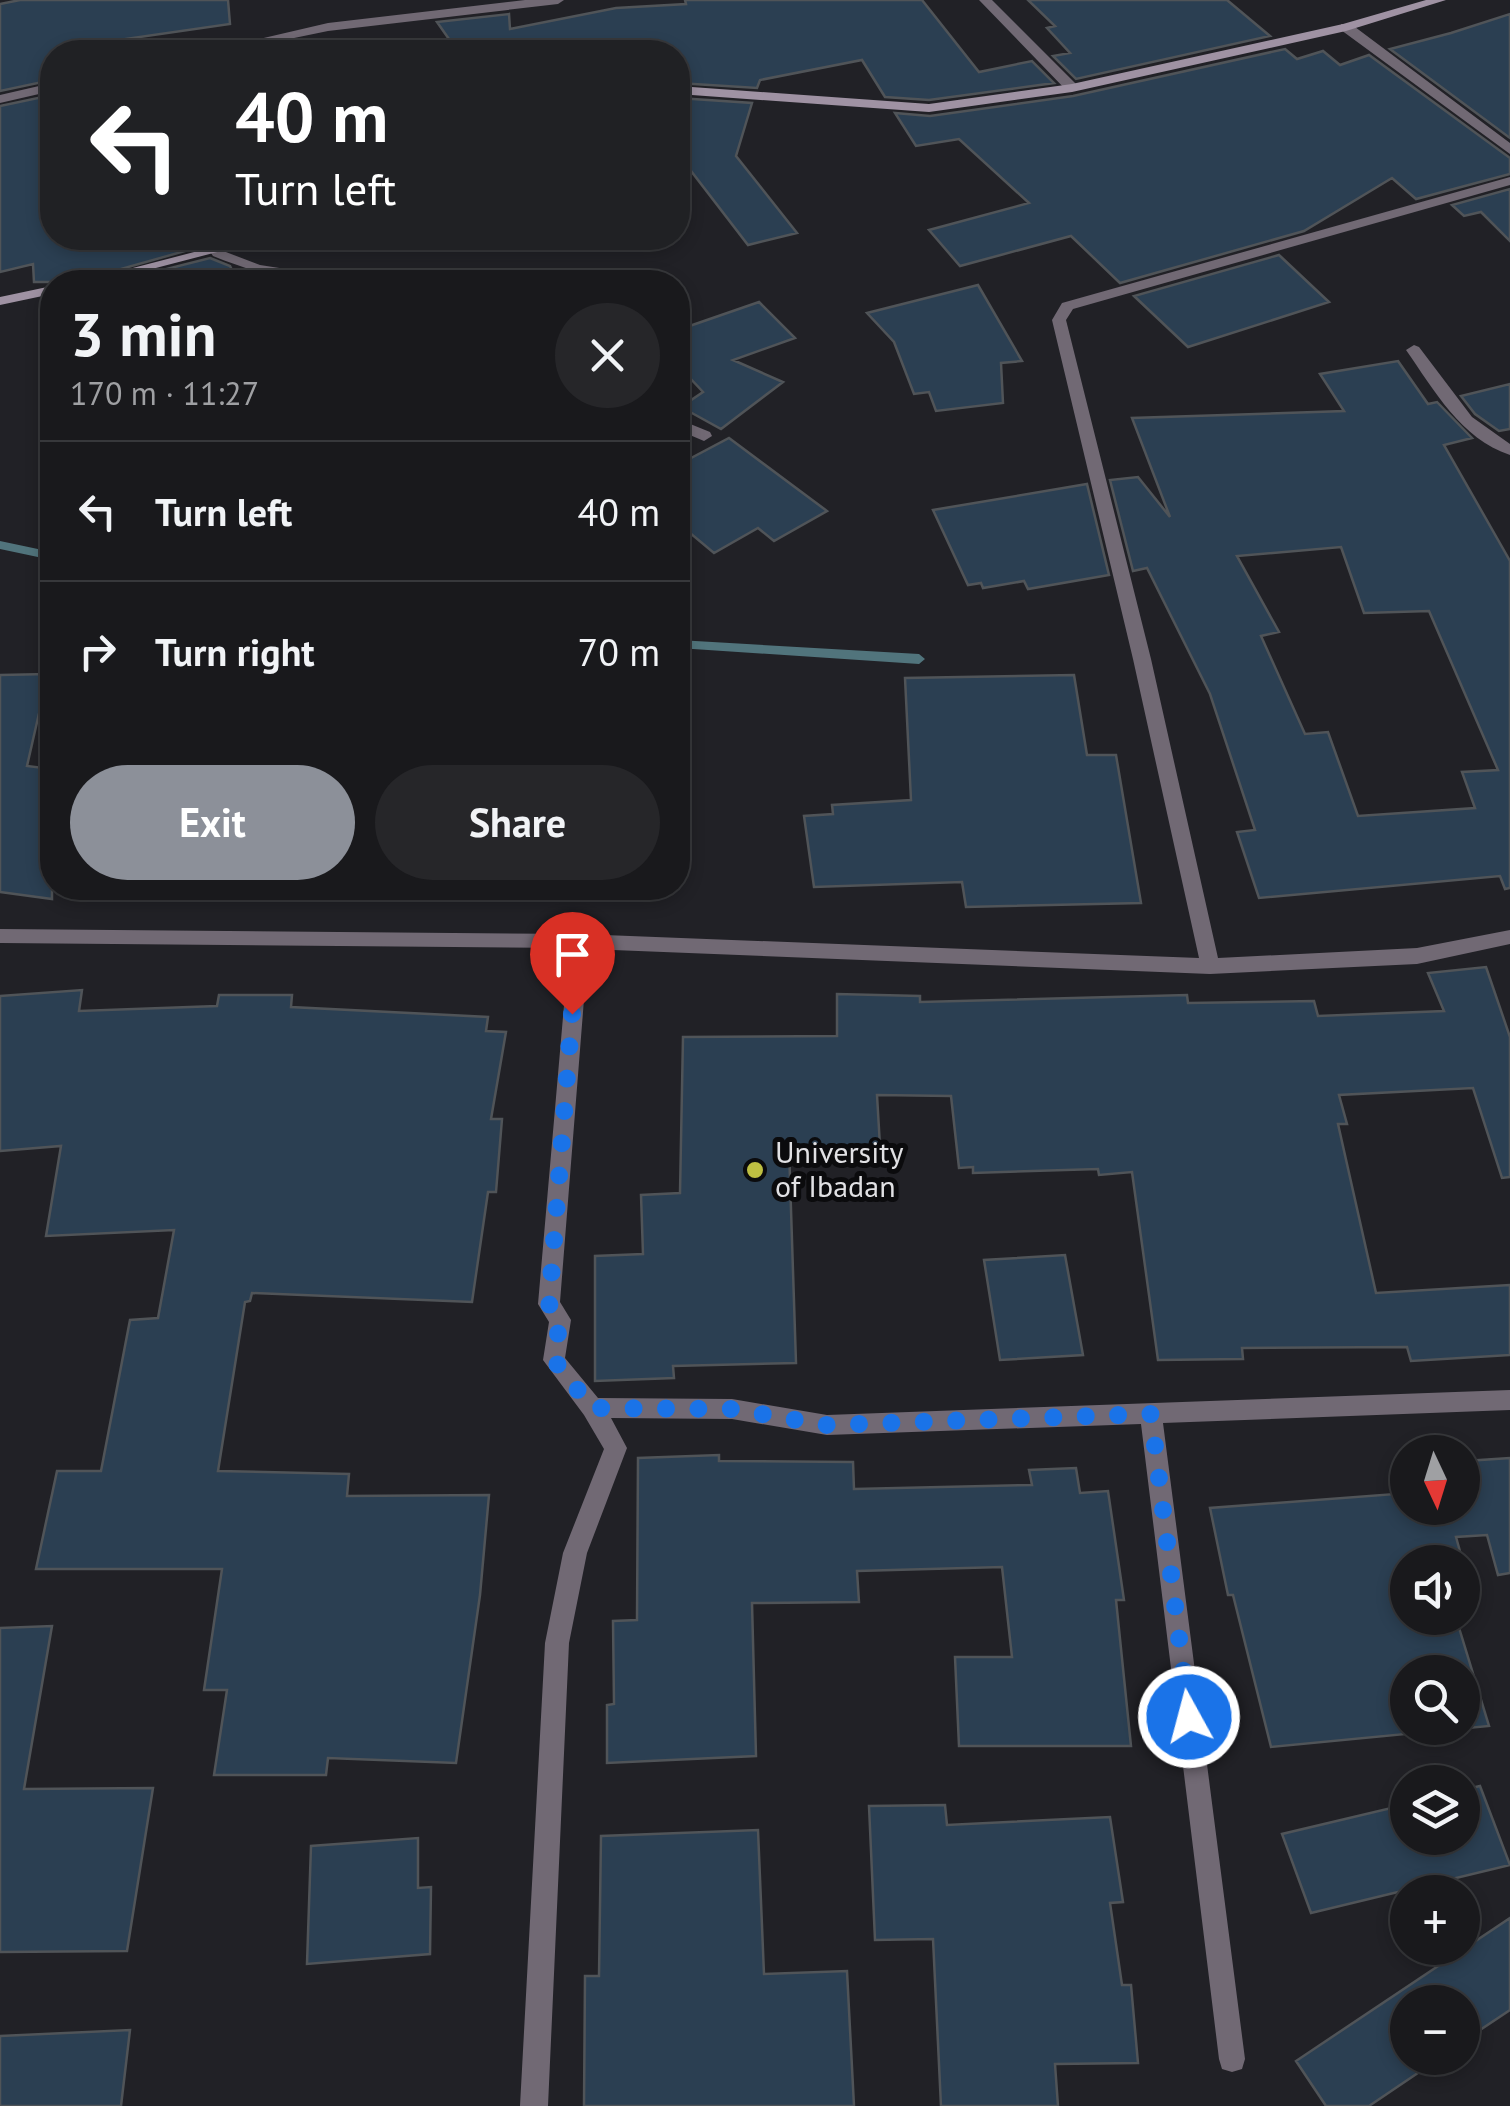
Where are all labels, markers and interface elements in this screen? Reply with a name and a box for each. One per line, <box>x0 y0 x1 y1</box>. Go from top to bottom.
text: 40 m <box>235 71 388 161</box>
icon: left <box>70 80 200 210</box>
text: Turn left <box>235 159 396 217</box>
text: 3 min <box>70 295 216 373</box>
button: close <box>555 303 660 408</box>
text: 170 m · 11:27 <box>70 372 259 414</box>
icon: left <box>70 484 125 539</box>
text: Turn left <box>155 487 292 536</box>
text: 40 m <box>578 487 660 536</box>
icon: right <box>70 624 125 679</box>
text: Turn right <box>155 627 315 676</box>
text: 70 m <box>578 627 660 676</box>
button: Exit <box>70 765 355 880</box>
button: Share <box>375 765 660 880</box>
pin <box>530 912 615 1015</box>
icon: arrive <box>545 927 600 982</box>
place label: University of Ibadan <box>775 1132 903 1205</box>
marker: University of Ibadan <box>744 1159 766 1181</box>
north arrow <box>1390 1435 1480 1525</box>
map controls <box>1390 1435 1480 2075</box>
button: sound <box>1390 1545 1480 1635</box>
button: search <box>1390 1655 1480 1745</box>
position arrow <box>1137 1665 1241 1769</box>
button: layers <box>1390 1765 1480 1855</box>
button: + <box>1390 1875 1480 1965</box>
button: − <box>1390 1985 1480 2075</box>

